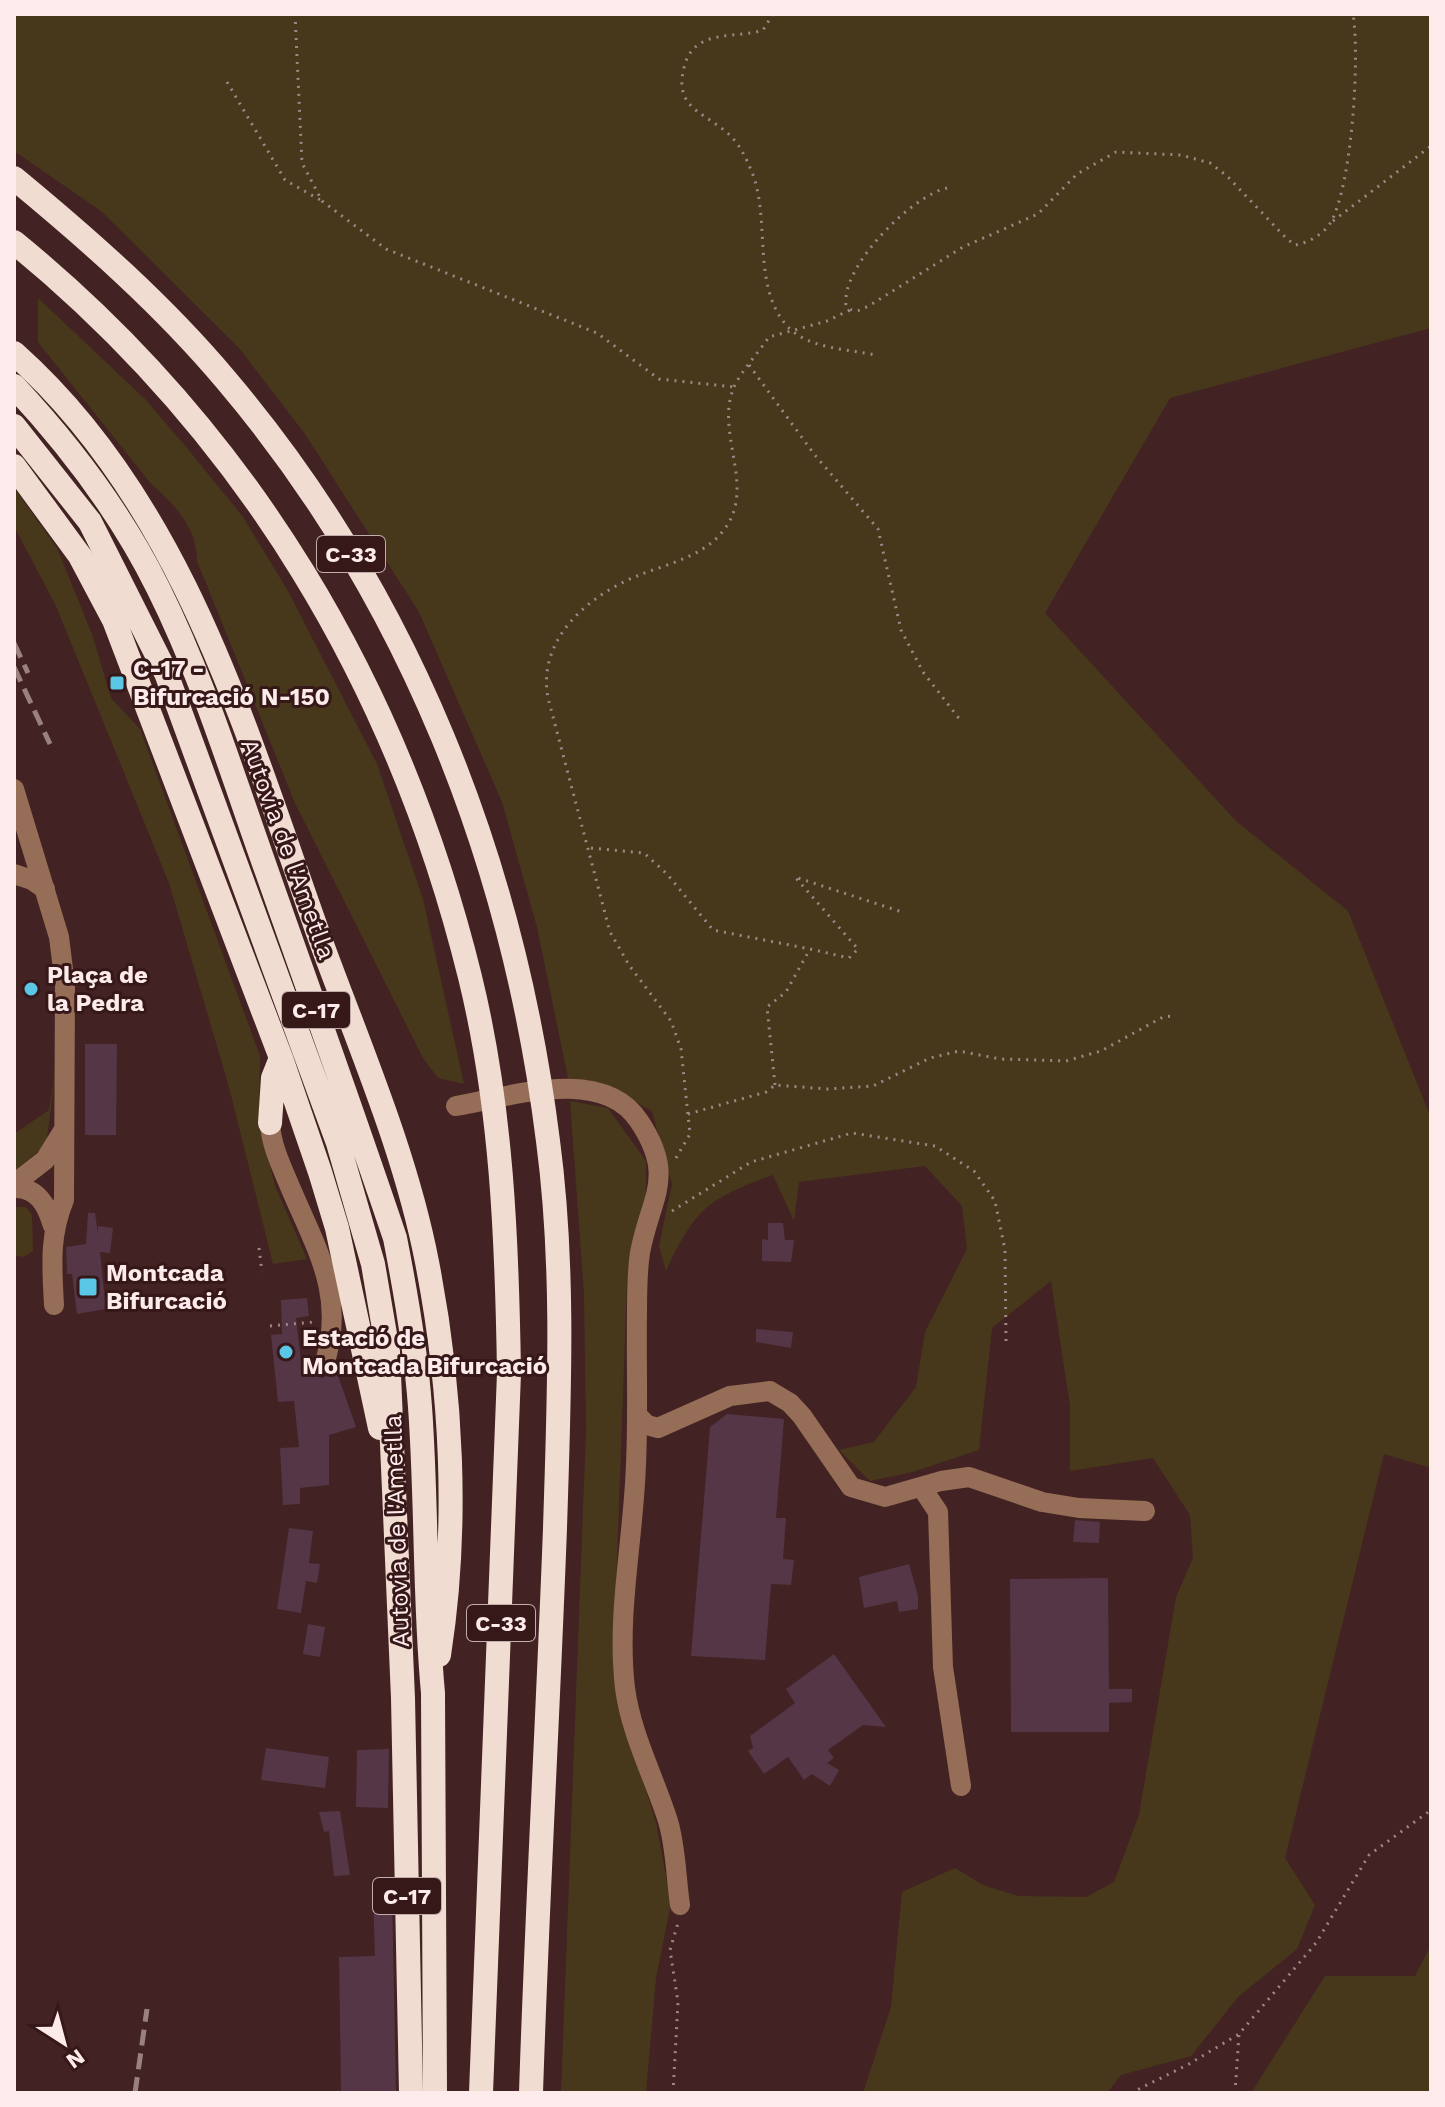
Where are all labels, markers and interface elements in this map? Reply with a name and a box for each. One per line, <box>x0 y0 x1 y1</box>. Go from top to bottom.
road number: C-33 <box>317 536 385 572</box>
place label: C-17 - Bifurcació N-150 <box>133 655 330 711</box>
marker: C-17 - Bifurcació N-150 <box>108 674 126 692</box>
street label: Autovia de l'Ametlla <box>235 735 341 963</box>
place label: Plaça de la Pedra <box>47 961 148 1017</box>
marker: Plaça de la Pedra <box>22 980 40 998</box>
road number: C-17 <box>282 992 350 1028</box>
place label: Montcada Bifurcació <box>106 1259 227 1315</box>
marker: Montcada Bifurcació <box>77 1276 99 1298</box>
place label: Estació de Montcada Bifurcació <box>302 1324 547 1380</box>
marker: Estació de Montcada Bifurcació <box>277 1343 295 1361</box>
street label: Autovia de l'Ametlla <box>379 1414 415 1648</box>
road number: C-33 <box>467 1605 535 1641</box>
road number: C-17 <box>373 1878 441 1914</box>
north arrow <box>24 2003 104 2083</box>
text: N <box>62 2044 89 2074</box>

